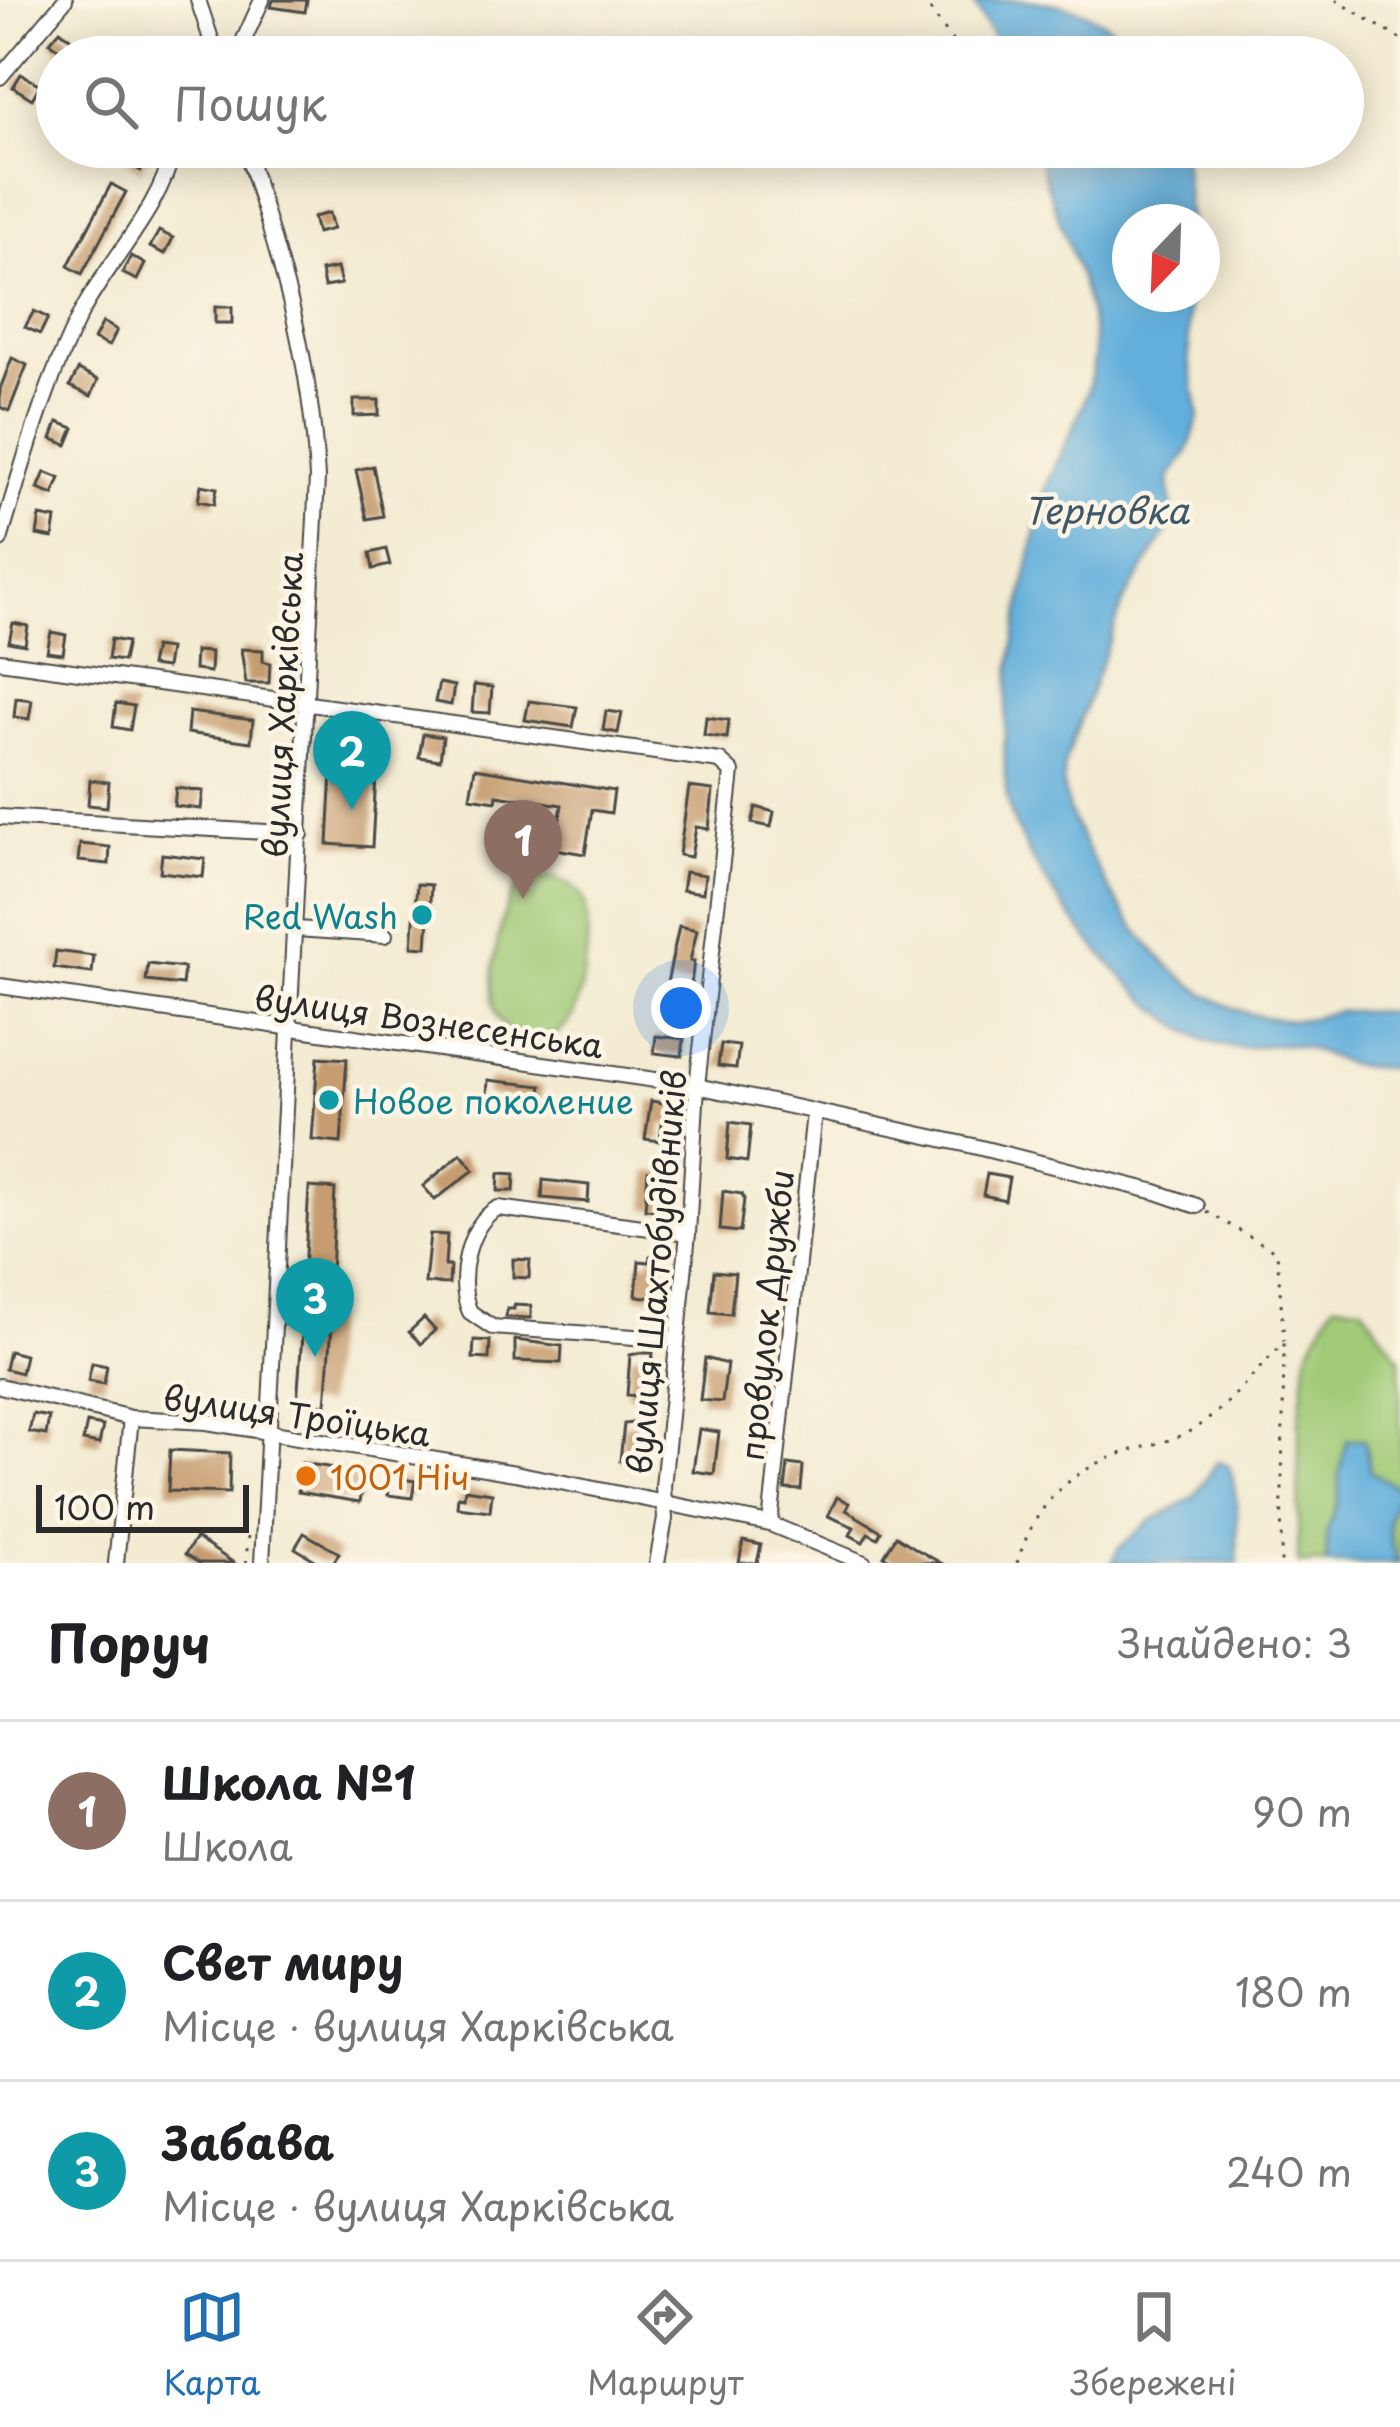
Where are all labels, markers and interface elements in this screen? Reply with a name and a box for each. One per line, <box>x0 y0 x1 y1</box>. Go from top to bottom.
search box <box>36 36 1364 168</box>
text: Пошук <box>174 68 327 136</box>
icon: search <box>78 69 144 135</box>
north arrow <box>1112 204 1220 312</box>
water label: Терновка <box>1023 482 1191 536</box>
street label: вулиця Харківська <box>248 551 314 859</box>
pin: 2 <box>313 711 391 810</box>
pin: 1 <box>484 800 562 899</box>
place label: Red Wash <box>243 890 398 940</box>
marker: Red Wash <box>409 902 435 928</box>
street label: вулиця Вознесенська <box>252 971 607 1069</box>
your location <box>651 978 711 1038</box>
street label: вулиця Шахтобудівників <box>612 1068 698 1476</box>
place label: Новое поколение <box>353 1075 634 1125</box>
marker: Новое поколение <box>316 1087 342 1113</box>
street label: провулок Дружби <box>725 1167 805 1463</box>
pin: 3 <box>276 1258 354 1357</box>
street label: вулиця Троїцька <box>160 1370 434 1458</box>
place label: 1001 Ніч <box>330 1451 470 1501</box>
marker: 1001 Ніч <box>293 1463 319 1489</box>
scale bar <box>36 1479 249 1532</box>
text: 100 m <box>54 1481 155 1531</box>
text: Поруч <box>48 1603 210 1680</box>
text: Знайдено: 3 <box>1118 1612 1352 1671</box>
text: Школа №1 <box>162 1747 415 1815</box>
text: 1 <box>78 1781 96 1840</box>
text: 90 m <box>1252 1781 1352 1840</box>
text: Школа <box>162 1815 293 1874</box>
text: Свет миру <box>162 1927 403 1995</box>
text: 2 <box>73 1961 101 2020</box>
text: 180 m <box>1235 1961 1352 2020</box>
text: Місце · вулиця Харківська <box>162 1995 674 2054</box>
text: Забава <box>162 2107 334 2175</box>
text: 3 <box>74 2141 100 2200</box>
text: 240 m <box>1226 2141 1352 2200</box>
text: Місце · вулиця Харківська <box>162 2175 674 2234</box>
tab: Карта <box>163 2284 260 2406</box>
tab: Маршрут <box>587 2284 744 2406</box>
tab: Збережені <box>1071 2284 1237 2406</box>

